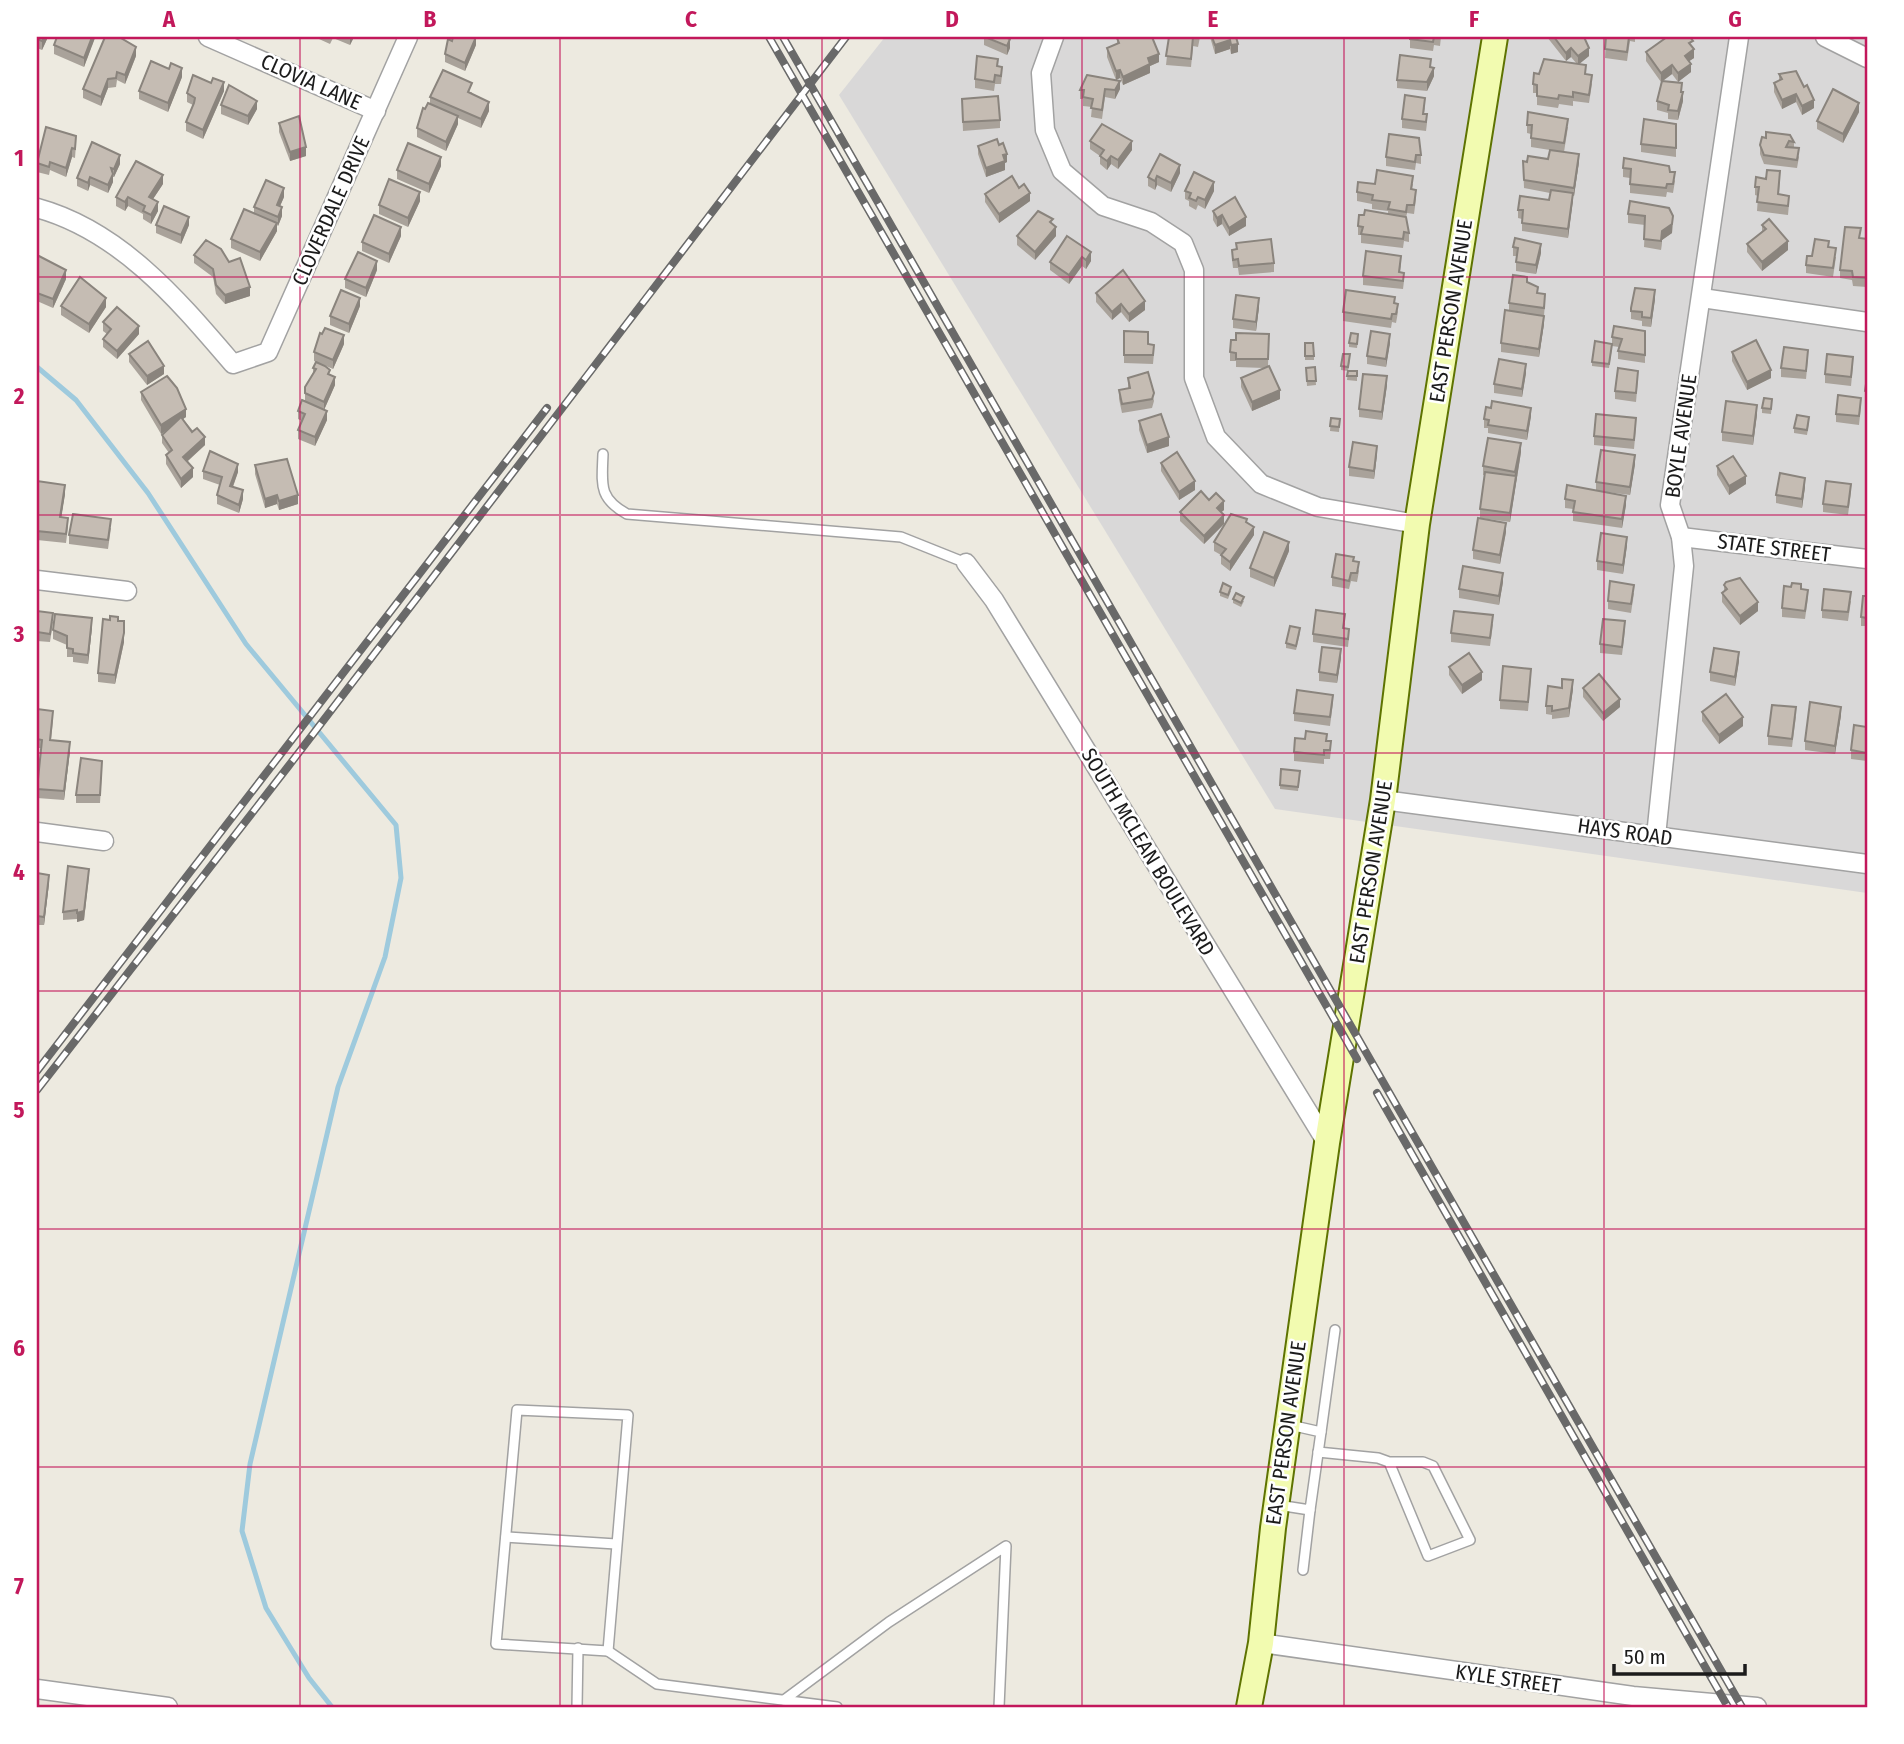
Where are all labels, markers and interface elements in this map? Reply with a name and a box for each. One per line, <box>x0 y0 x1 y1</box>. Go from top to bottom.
text: A <box>162 5 176 33</box>
text: B <box>424 5 437 33</box>
text: C <box>685 5 697 33</box>
text: D <box>945 5 959 33</box>
text: E <box>1208 5 1219 33</box>
text: F <box>1469 5 1479 33</box>
text: G <box>1728 5 1742 33</box>
street label: CLOVIA LANE <box>257 48 365 116</box>
street label: CLOVERDALE DRIVE <box>286 132 376 290</box>
text: 1 <box>14 144 24 172</box>
street label: EAST PERSON AVENUE <box>1424 217 1478 404</box>
street label: BOYLE AVENUE <box>1659 372 1703 500</box>
text: 2 <box>13 382 25 410</box>
street label: STATE STREET <box>1716 528 1832 568</box>
text: 3 <box>13 620 25 648</box>
street label: SOUTH MCLEAN BOULEVARD <box>1076 743 1220 961</box>
street label: EAST PERSON AVENUE <box>1344 778 1398 965</box>
street label: HAYS ROAD <box>1576 812 1674 852</box>
text: 4 <box>13 858 25 886</box>
text: 5 <box>13 1096 25 1124</box>
text: 6 <box>13 1334 25 1362</box>
street label: EAST PERSON AVENUE <box>1260 1339 1312 1526</box>
text: 7 <box>14 1572 24 1600</box>
scale bar <box>1614 1632 1745 1676</box>
text: 50 m <box>1624 1644 1666 1670</box>
street label: KYLE STREET <box>1454 1659 1563 1699</box>

